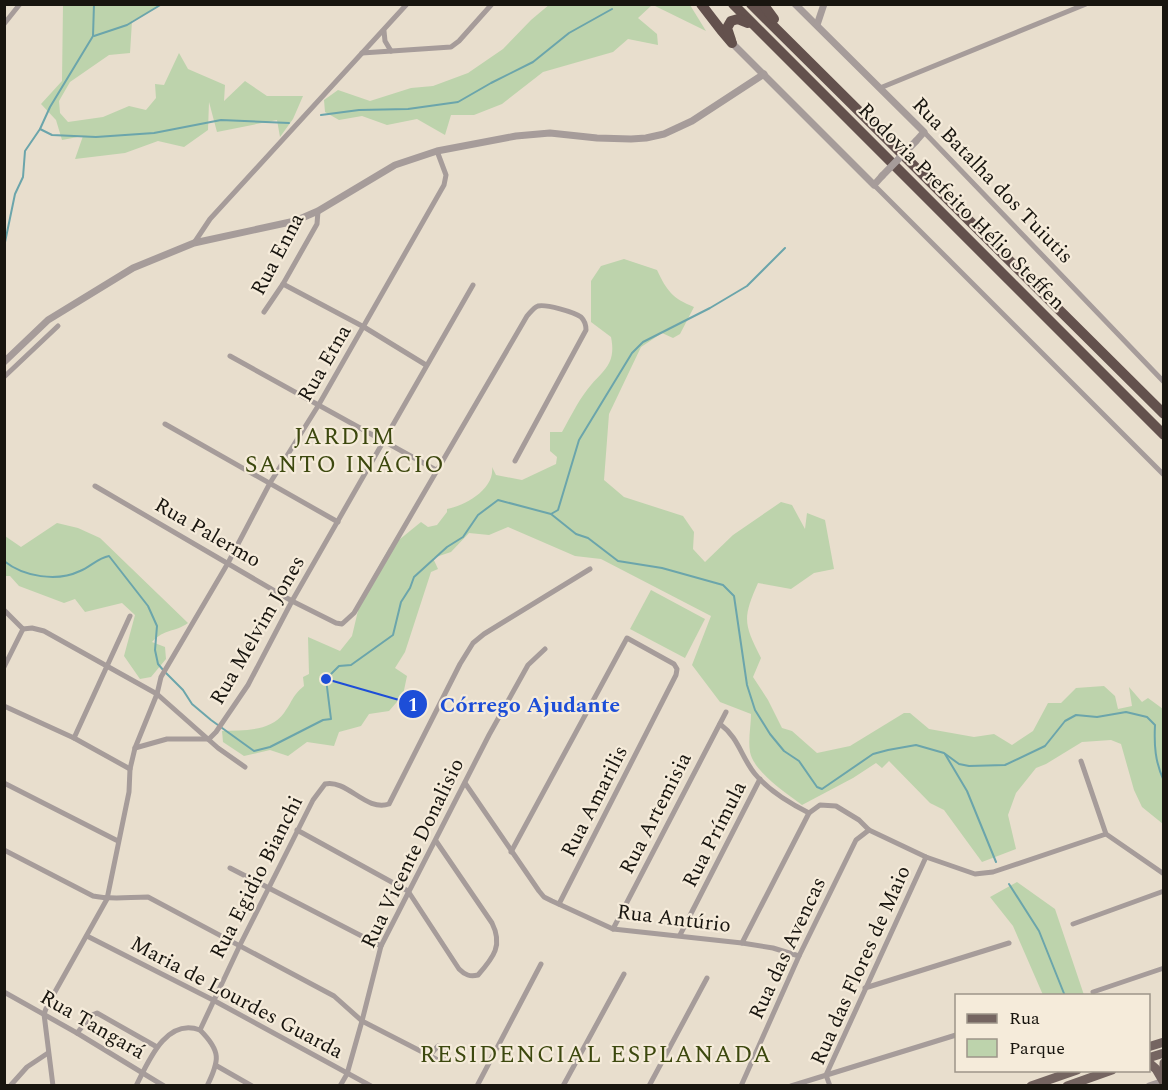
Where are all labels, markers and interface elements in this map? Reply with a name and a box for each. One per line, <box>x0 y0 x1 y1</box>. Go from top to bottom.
street label: Rua Batalha dos Tuiutis <box>904 90 1081 271</box>
street label: Rodovia Prefeito Hélio Steffen <box>850 96 1072 318</box>
street label: Rua Enna <box>243 207 313 301</box>
street label: Rua Etna <box>290 318 360 408</box>
district label: JARDIM SANTO INÁCIO <box>245 419 445 483</box>
street label: Rua Palermo <box>148 489 267 576</box>
street label: Rua Melvim Jones <box>202 550 314 711</box>
callout: Córrego Ajudante <box>398 684 633 724</box>
text: Córrego Ajudante <box>440 689 620 722</box>
text: 1 <box>408 692 418 719</box>
street label: Rua Amarilis <box>553 740 637 863</box>
street label: Rua Artemisia <box>611 746 701 880</box>
street label: Rua Vicente Donalisio <box>353 753 473 954</box>
street label: Rua Prímula <box>674 775 756 893</box>
street label: Rua Egidio Bianchi <box>202 790 312 965</box>
street label: Rua das Flores de Maio <box>802 860 919 1070</box>
street label: Rua das Avencas <box>741 872 835 1025</box>
street label: Rua Antúrio <box>615 896 733 942</box>
street label: Maria de Lourdes Guarda <box>124 928 350 1068</box>
street label: Rua Tangará <box>34 982 152 1068</box>
legend <box>955 994 1150 1072</box>
text: Rua <box>1009 1005 1040 1032</box>
text: Parque <box>1009 1035 1065 1062</box>
district label: RESIDENCIAL ESPLANADA <box>419 1037 773 1073</box>

